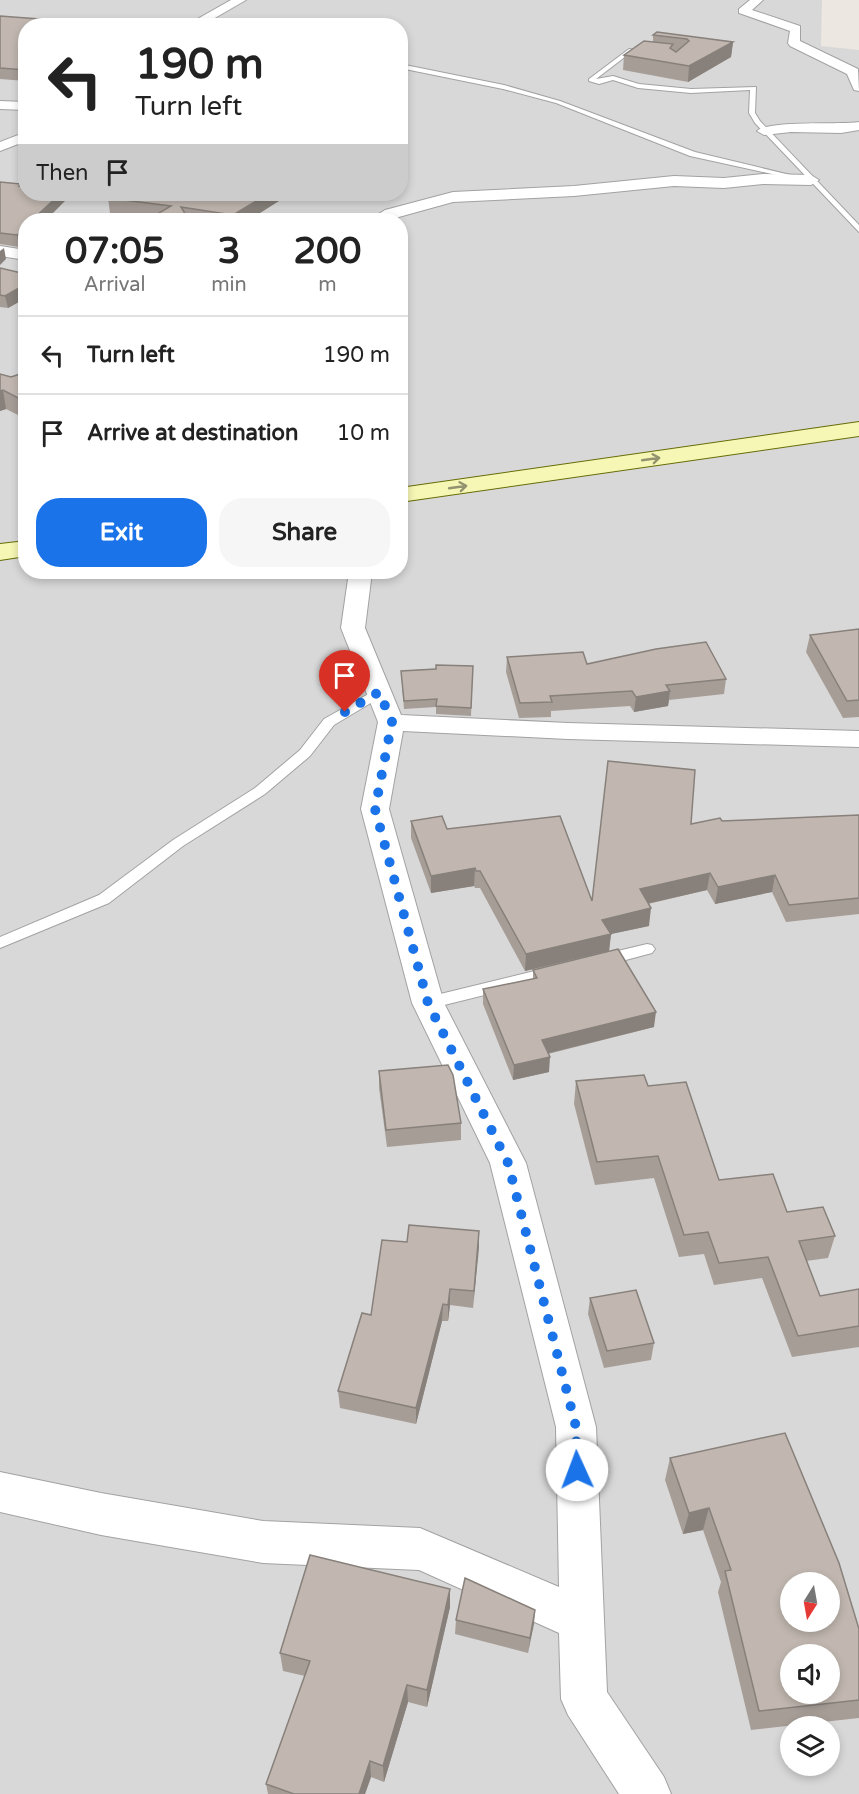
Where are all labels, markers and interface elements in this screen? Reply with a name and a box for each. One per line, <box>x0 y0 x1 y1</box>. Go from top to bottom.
text: 190 m <box>135 39 264 90</box>
icon: left <box>36 42 114 120</box>
text: Turn left <box>135 90 242 123</box>
icon: arrive <box>101 156 134 189</box>
text: Then <box>36 160 89 186</box>
text: 07:05 <box>65 230 165 273</box>
text: 3 <box>218 230 240 273</box>
text: 200 <box>293 230 361 273</box>
text: Arrival <box>84 273 146 297</box>
text: min <box>211 273 247 297</box>
text: m <box>318 273 337 297</box>
icon: left <box>36 339 69 372</box>
text: Turn left <box>87 342 175 368</box>
text: 190 m <box>323 342 390 368</box>
icon: arrive <box>36 417 69 450</box>
text: Arrive at destination <box>87 420 298 446</box>
text: 10 m <box>336 420 390 446</box>
one-way arrow <box>641 454 661 465</box>
one-way arrow <box>448 482 468 493</box>
button: Exit <box>36 498 207 567</box>
button: Share <box>219 498 390 567</box>
pin <box>319 650 370 712</box>
icon: arrive <box>328 659 361 692</box>
position arrow <box>545 1438 609 1502</box>
north arrow <box>780 1572 840 1632</box>
map controls <box>780 1572 840 1776</box>
button: sound <box>780 1644 840 1704</box>
button: layers <box>780 1716 840 1776</box>

